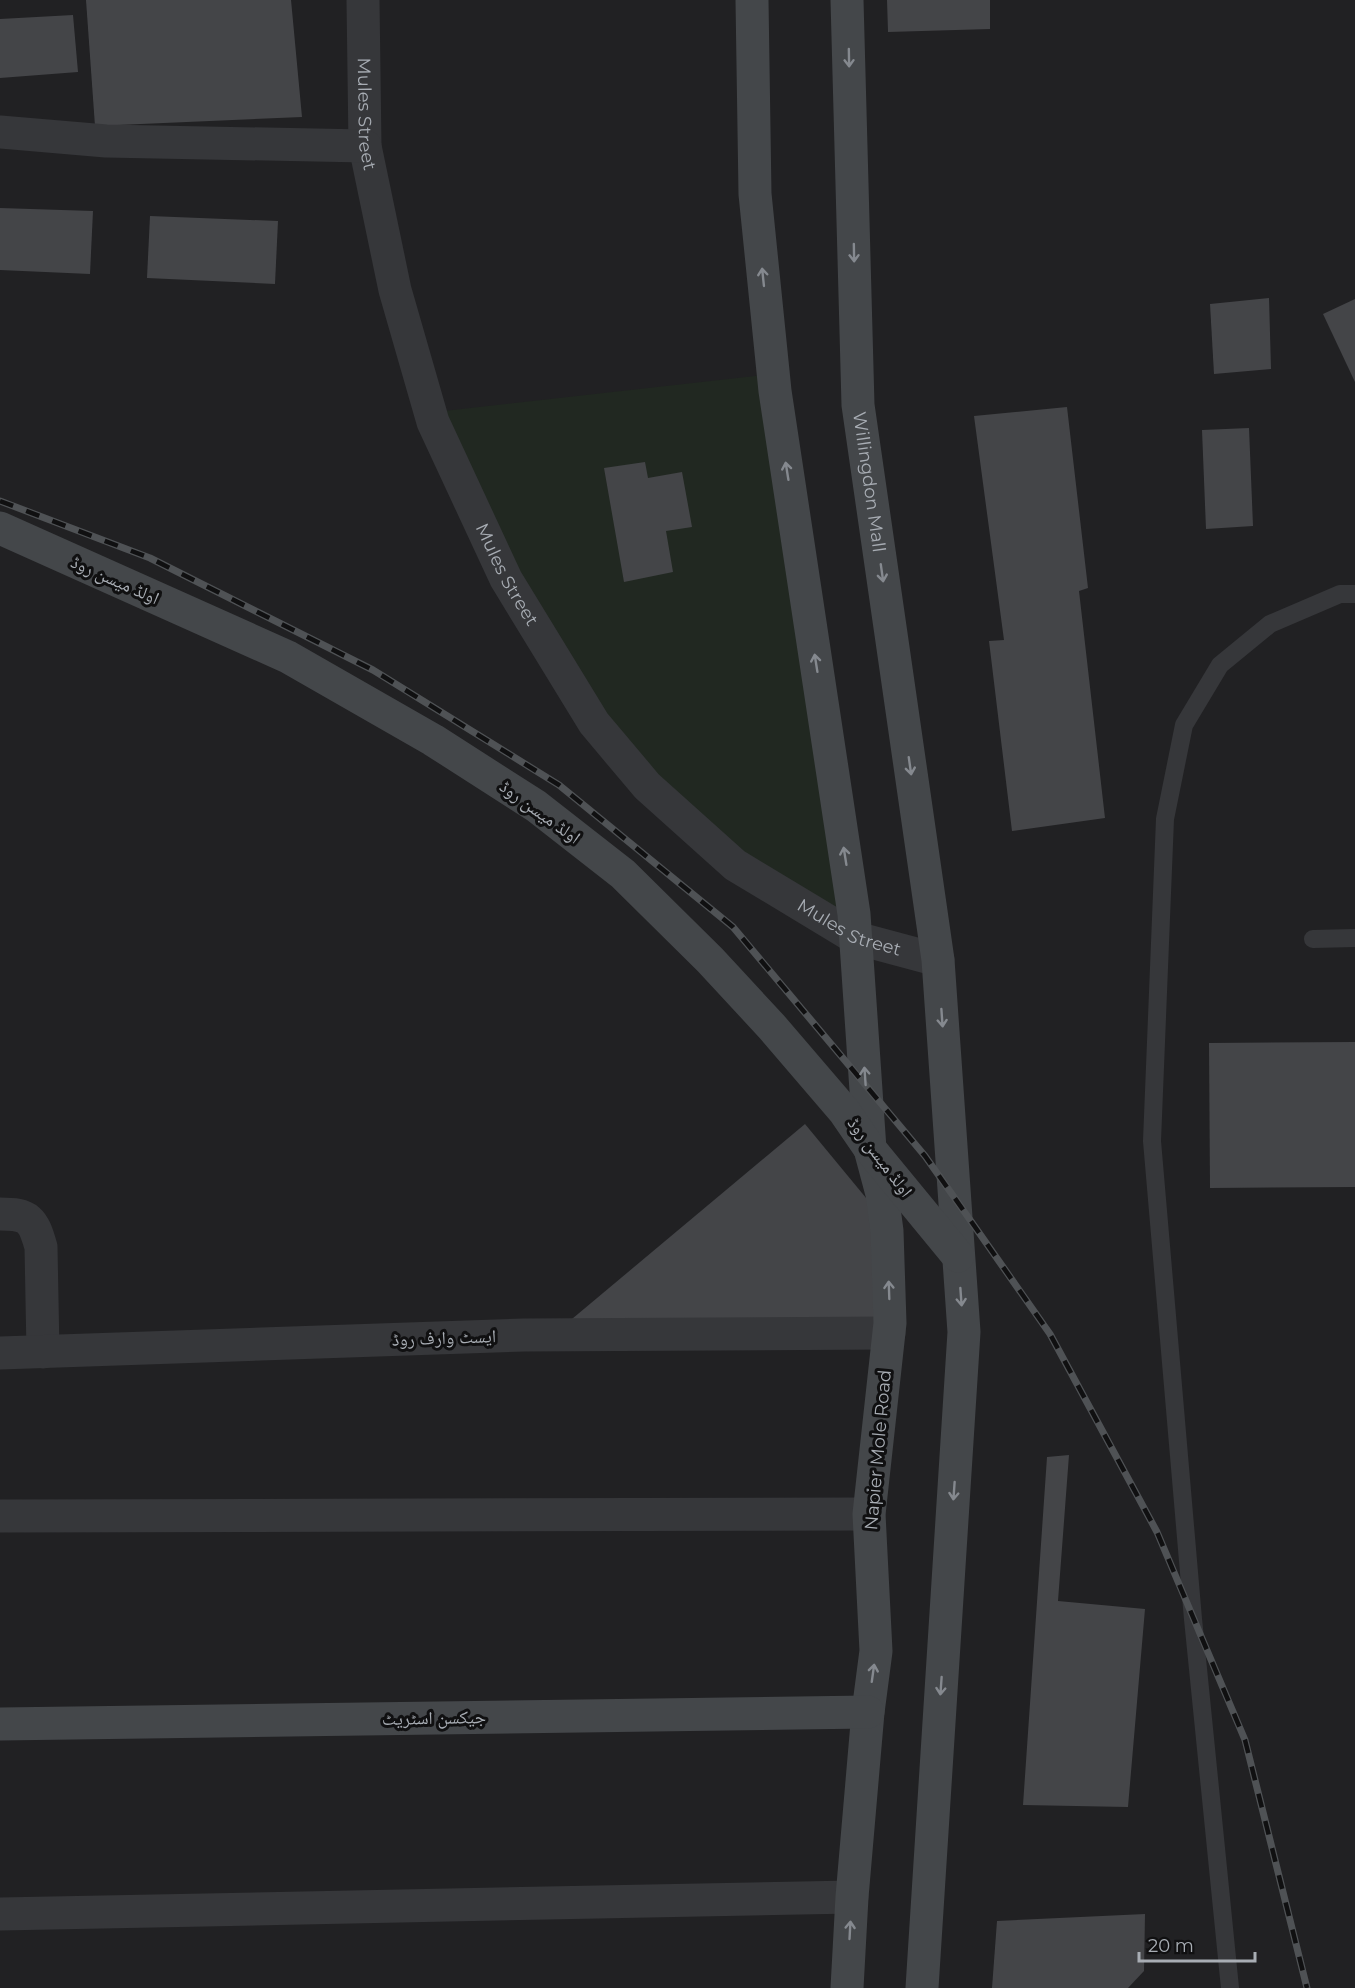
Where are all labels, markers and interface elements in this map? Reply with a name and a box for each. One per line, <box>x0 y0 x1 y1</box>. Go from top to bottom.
one-way arrow <box>843 48 855 68</box>
street label: Mules Street <box>353 57 381 172</box>
one-way arrow <box>848 243 859 263</box>
one-way arrow <box>757 268 768 287</box>
street label: Willingdon Mall <box>848 410 890 554</box>
one-way arrow <box>781 461 792 481</box>
street label: Mules Street <box>471 520 543 630</box>
street label: اولڈ میسن روڈ <box>67 551 163 609</box>
one-way arrow <box>876 562 887 582</box>
one-way arrow <box>810 654 821 674</box>
one-way arrow <box>904 755 915 775</box>
street label: اولڈ میسن روڈ <box>495 775 585 849</box>
one-way arrow <box>840 847 851 867</box>
street label: Mules Street <box>793 894 904 961</box>
one-way arrow <box>936 1008 947 1028</box>
one-way arrow <box>860 1067 871 1087</box>
street label: اولڈ میسن روڈ <box>843 1113 917 1201</box>
one-way arrow <box>883 1281 894 1301</box>
one-way arrow <box>956 1286 967 1306</box>
street label: ایسٹ وارف روڈ <box>392 1325 496 1351</box>
street label: Napier Mole Road <box>860 1369 896 1531</box>
one-way arrow <box>948 1481 959 1501</box>
one-way arrow <box>868 1663 879 1683</box>
one-way arrow <box>936 1675 947 1695</box>
street label: جیکسن اسٹریٹ <box>382 1706 486 1730</box>
one-way arrow <box>844 1920 855 1940</box>
scale bar <box>1139 1925 1254 1963</box>
text: 20 m <box>1148 1935 1194 1957</box>

